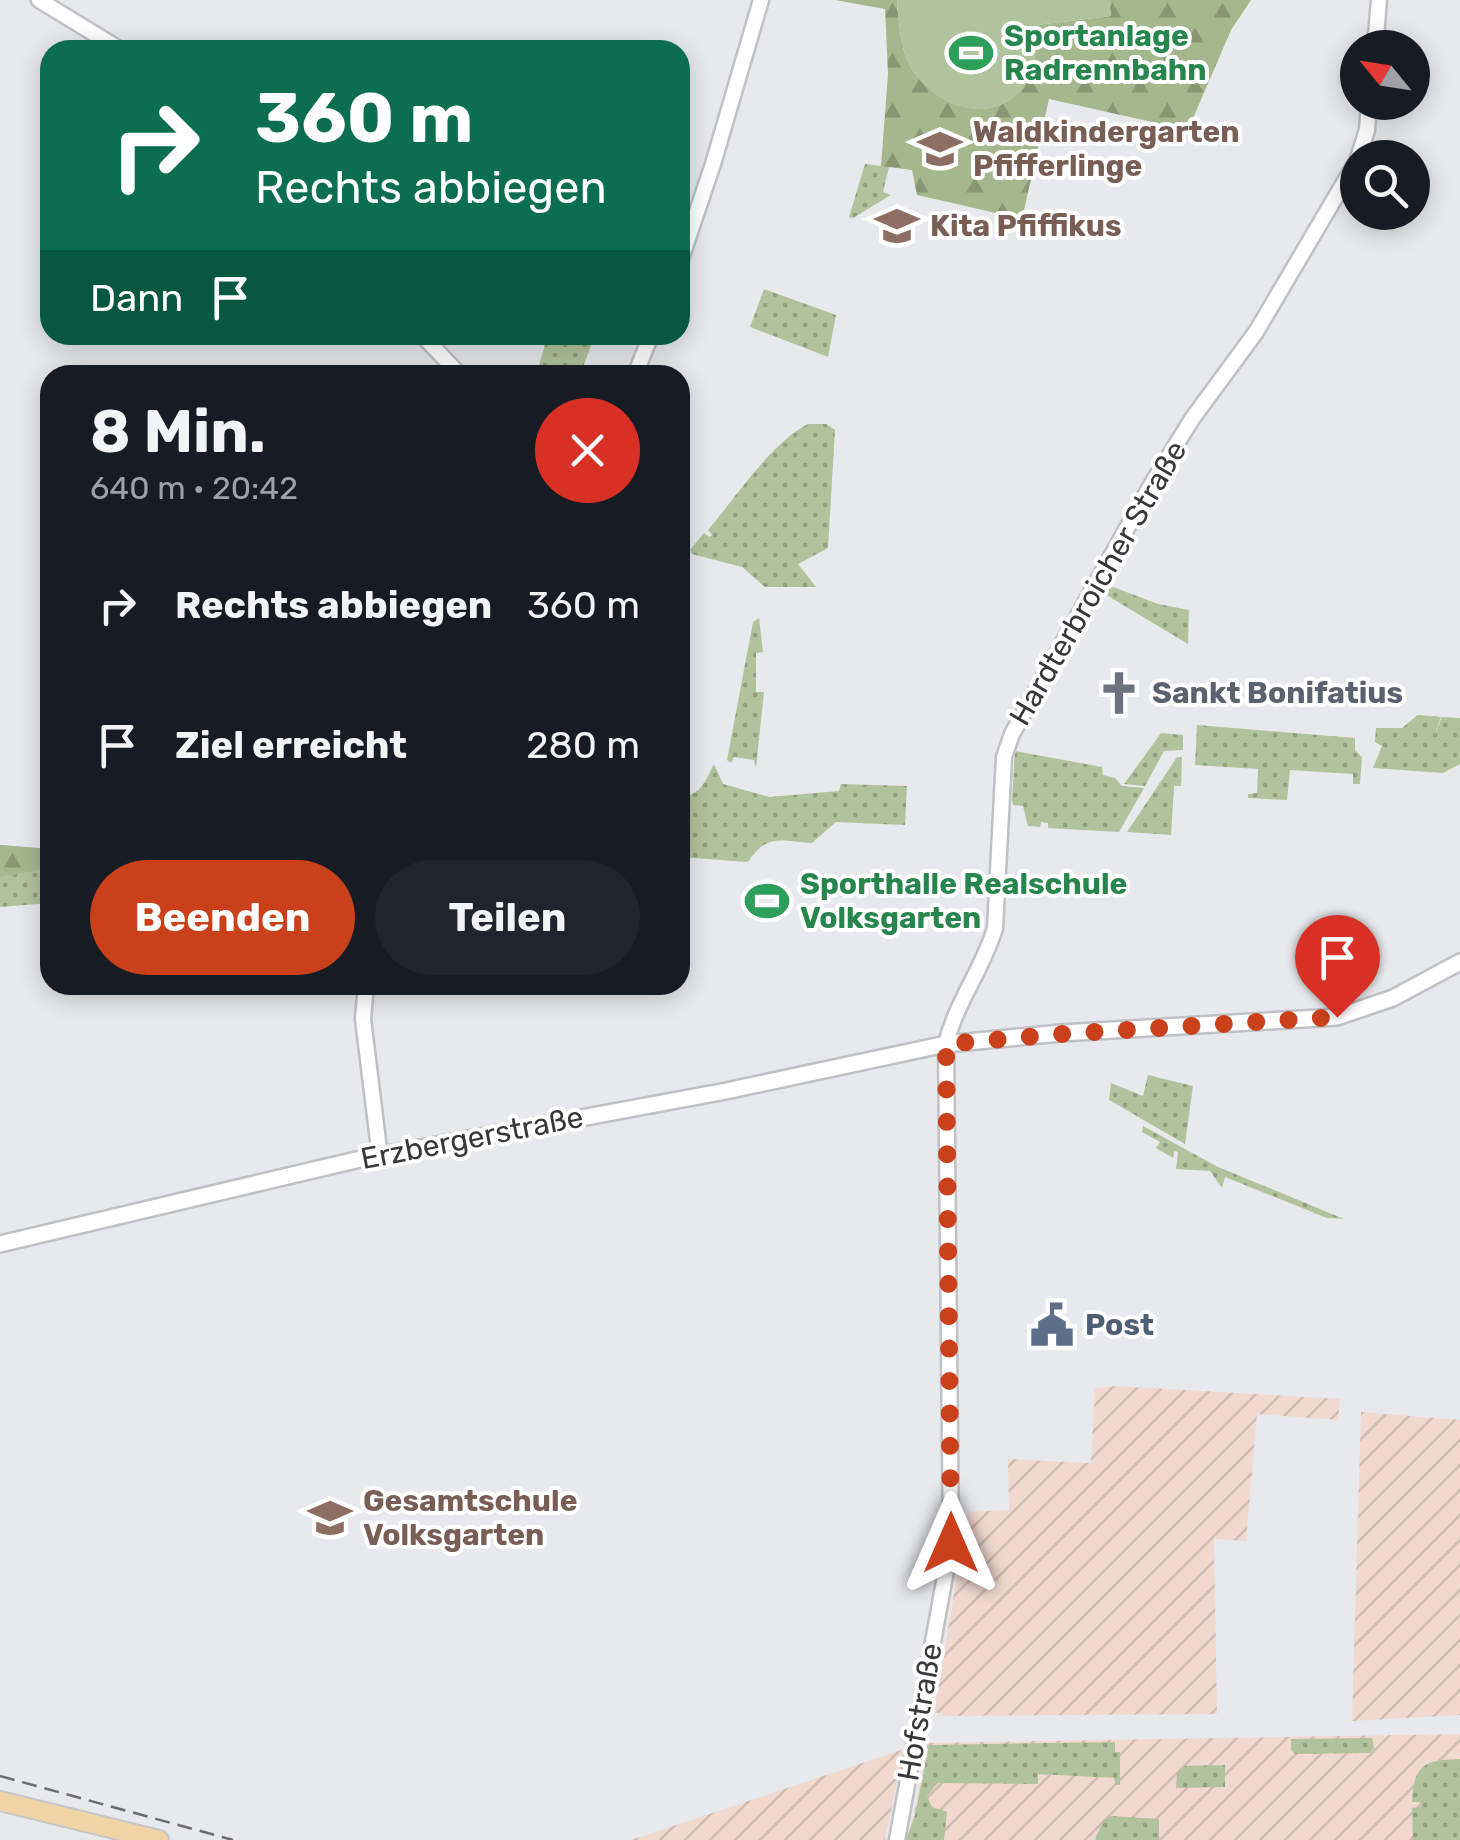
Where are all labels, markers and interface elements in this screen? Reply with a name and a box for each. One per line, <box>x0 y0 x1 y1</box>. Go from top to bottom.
place label: Sportanlage Radrennbahn <box>1004 18 1207 88</box>
sports icon: Sportanlage Radrennbahn <box>947 29 995 77</box>
north arrow <box>1340 30 1430 120</box>
map controls <box>1340 30 1430 230</box>
text: 360 m <box>255 77 473 160</box>
icon: right <box>90 80 220 210</box>
place label: Waldkindergarten Pfifferlinge <box>973 114 1240 184</box>
school or university icon: Waldkindergarten Pfifferlinge <box>916 125 964 173</box>
button: search <box>1340 140 1430 230</box>
text: Rechts abbiegen <box>255 161 607 214</box>
school or university icon: Kita Pfiffikus <box>873 202 921 250</box>
place label: Kita Pfiffikus <box>930 208 1122 244</box>
icon: arrive <box>203 270 258 325</box>
text: Dann <box>90 275 183 321</box>
text: 8 Min. <box>90 396 266 467</box>
button: close <box>535 398 640 503</box>
street label: Hardterbroicher Straße <box>1002 434 1194 732</box>
text: 640 m · 20:42 <box>90 469 298 507</box>
icon: right <box>90 578 145 633</box>
text: Rechts abbiegen <box>175 582 492 628</box>
text: 360 m <box>527 582 640 628</box>
church icon: Sankt Bonifatius <box>1095 669 1143 717</box>
place label: Sankt Bonifatius <box>1152 675 1403 711</box>
icon: arrive <box>90 718 145 773</box>
text: Ziel erreicht <box>175 722 407 768</box>
text: 280 m <box>526 722 640 768</box>
button: Beenden <box>90 860 355 975</box>
button: Teilen <box>375 860 640 975</box>
place label: Sporthalle Realschule Volksgarten <box>800 866 1127 936</box>
sports icon: Sporthalle Realschule Volksgarten <box>743 877 791 925</box>
pin <box>1295 915 1380 1018</box>
icon: arrive <box>1310 930 1365 985</box>
street label: Erzbergerstraße <box>358 1099 586 1177</box>
public building icon: Post <box>1028 1301 1076 1349</box>
place label: Post <box>1085 1307 1154 1343</box>
place label: Gesamtschule Volksgarten <box>363 1483 577 1553</box>
position arrow <box>899 1491 1003 1595</box>
school or university icon: Gesamtschule Volksgarten <box>306 1494 354 1542</box>
street label: Hofstraße <box>890 1640 950 1784</box>

